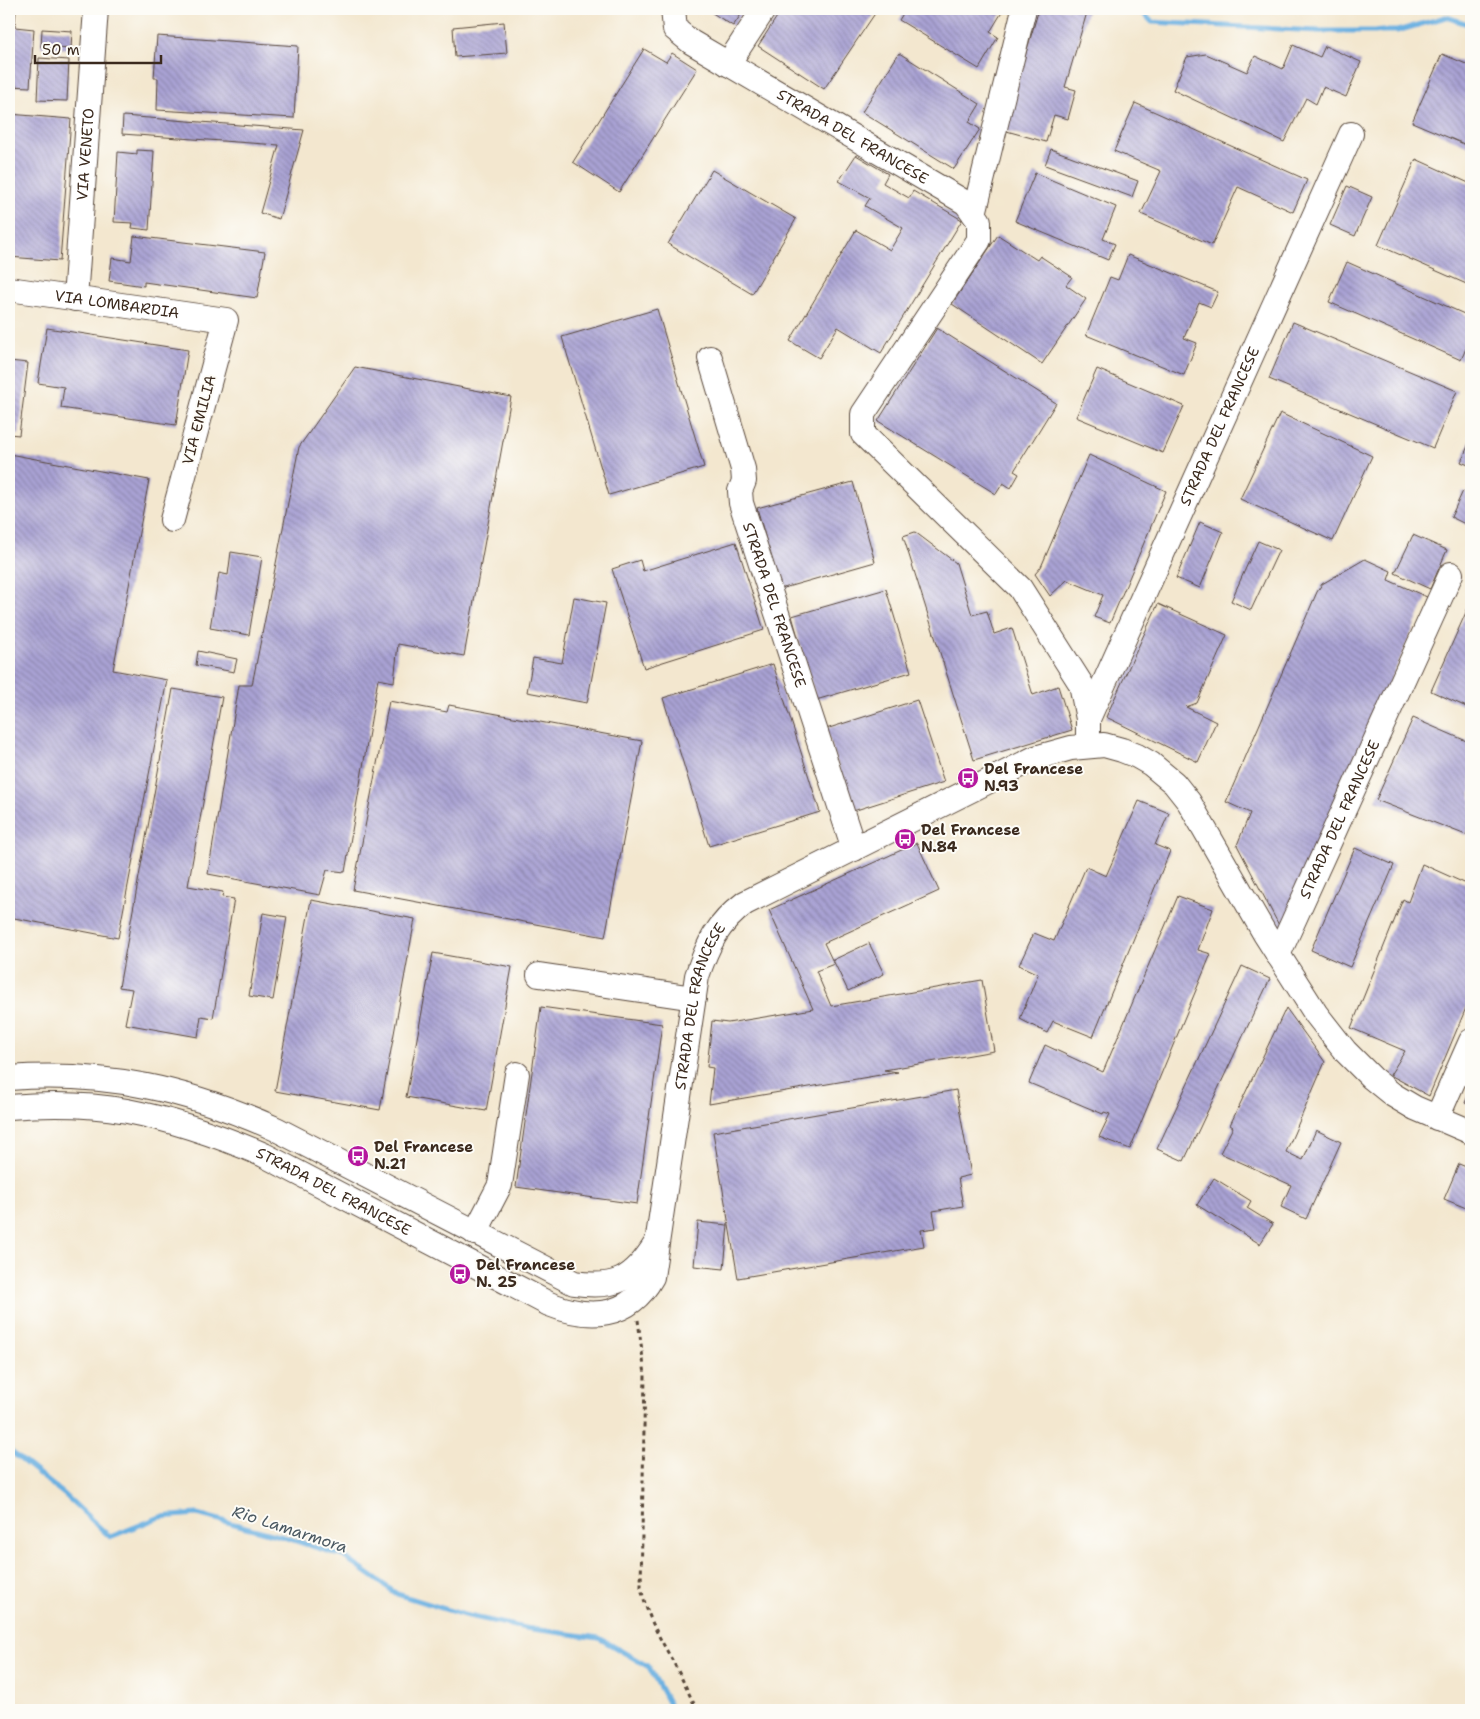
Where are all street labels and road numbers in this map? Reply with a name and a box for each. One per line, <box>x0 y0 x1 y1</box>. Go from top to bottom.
street label: STRADA DEL FRANCESE <box>773 84 932 189</box>
street label: VIA VENETO <box>72 107 99 201</box>
street label: VIA LOMBARDIA <box>53 286 181 323</box>
street label: STRADA DEL FRANCESE <box>1175 343 1264 509</box>
street label: VIA EMILIA <box>177 373 221 467</box>
street label: STRADA DEL FRANCESE <box>738 520 811 690</box>
street label: STRADA DEL FRANCESE <box>1295 737 1384 902</box>
street label: STRADA DEL FRANCESE <box>670 919 730 1091</box>
street label: STRADA DEL FRANCESE <box>253 1143 415 1240</box>

